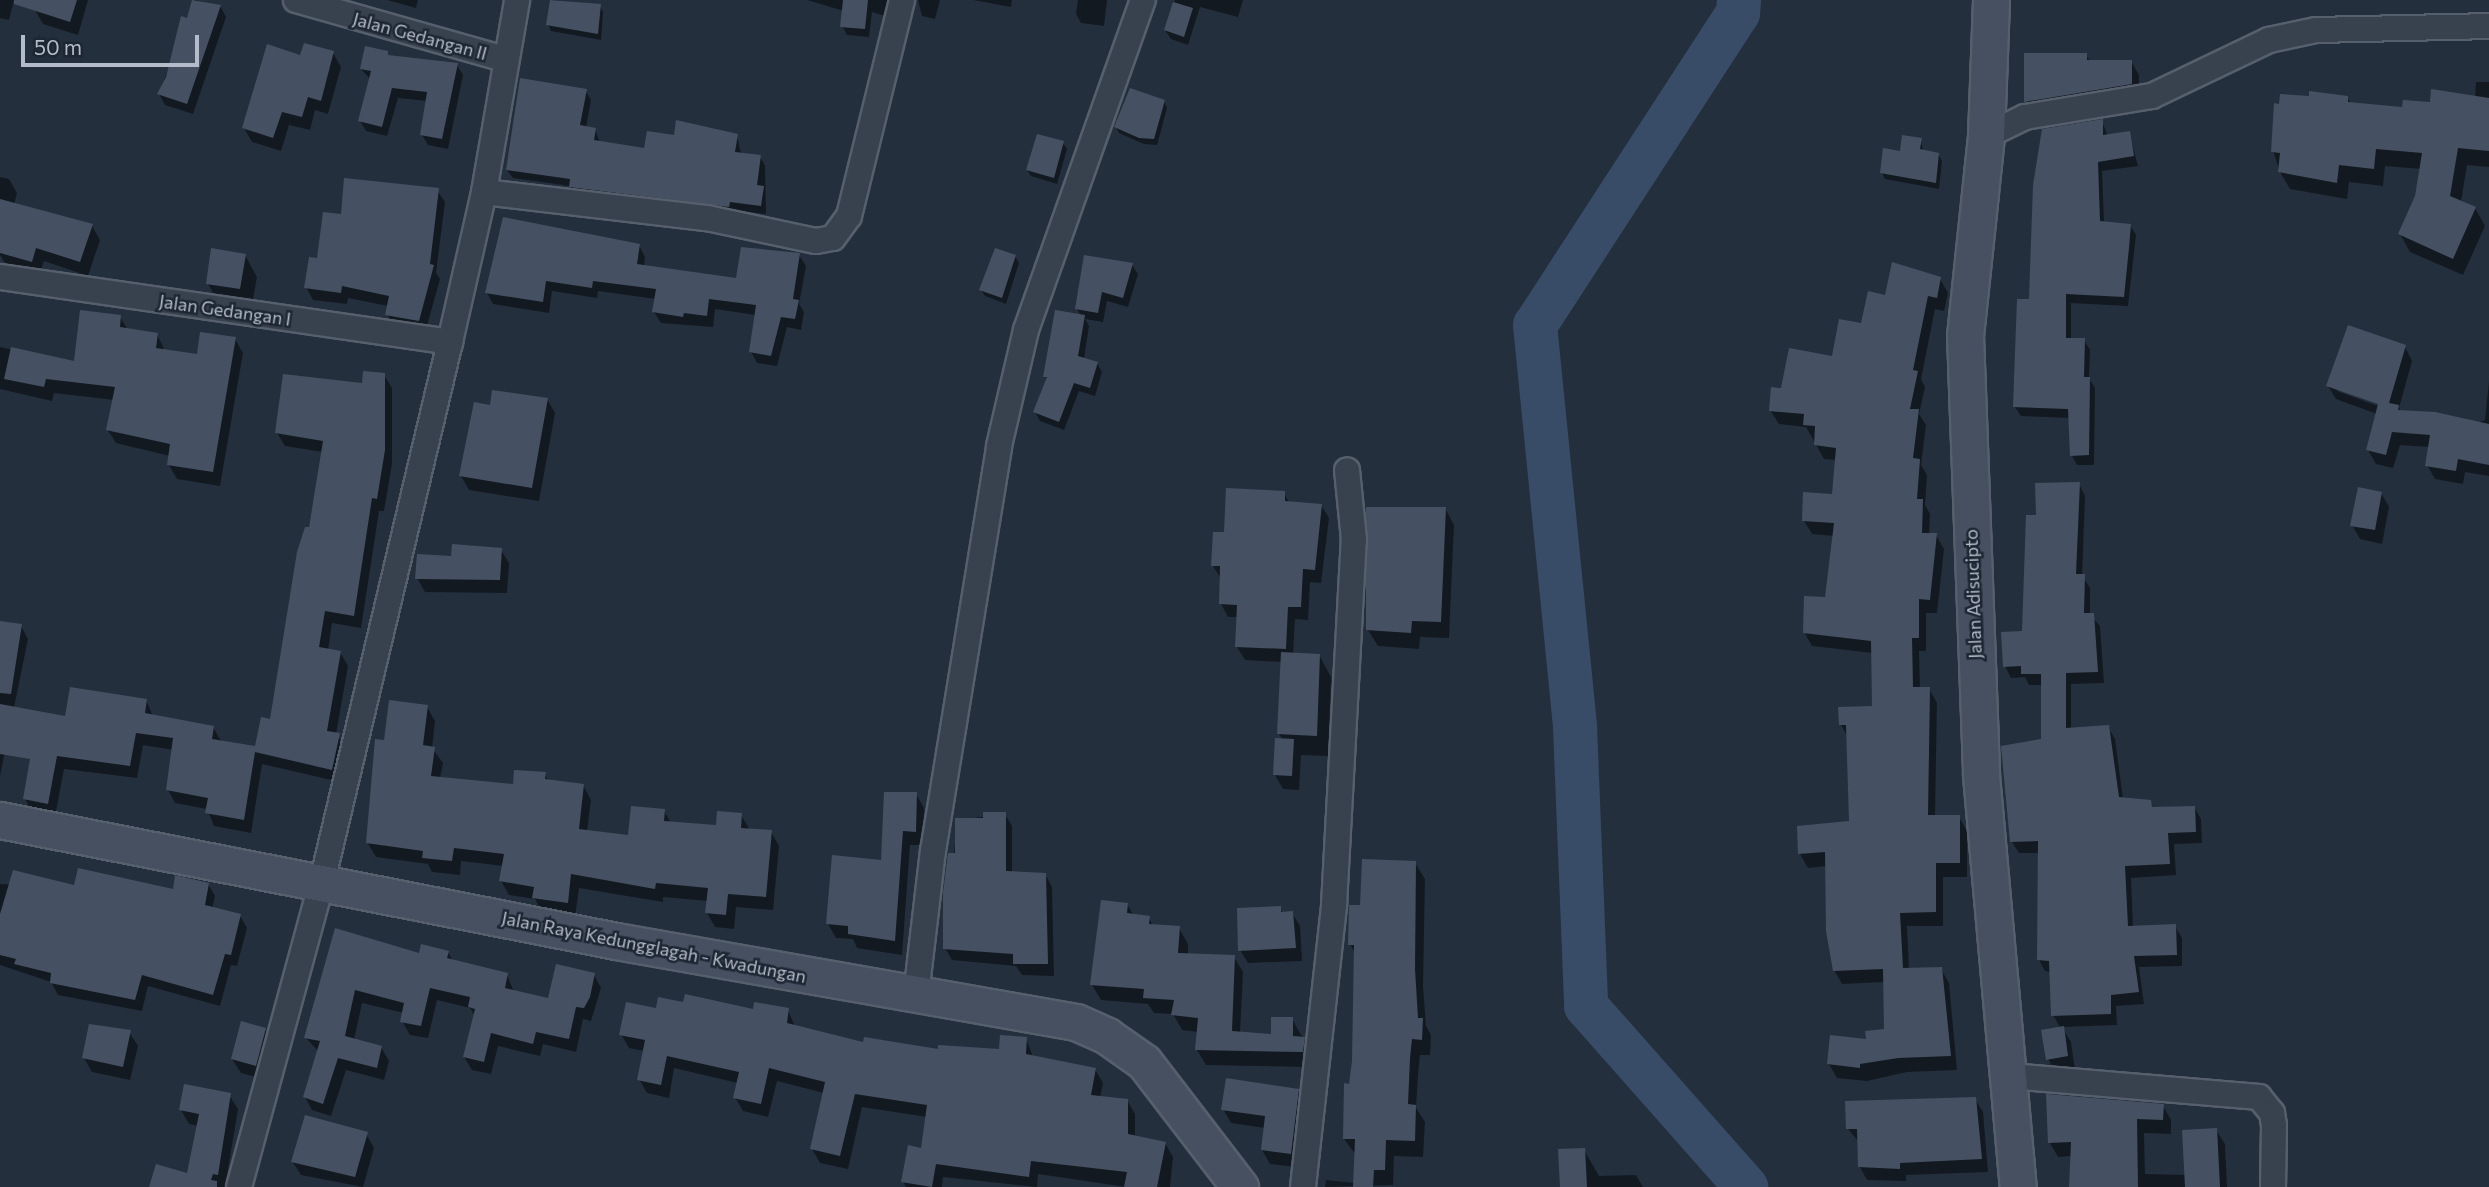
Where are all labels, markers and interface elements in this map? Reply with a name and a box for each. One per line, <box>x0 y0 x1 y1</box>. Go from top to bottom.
street label: Jalan Gedangan II <box>351 8 489 64</box>
scale bar <box>24 21 203 65</box>
text: 50 m <box>34 34 82 59</box>
street label: Jalan Gedangan I <box>158 290 292 330</box>
street label: Jalan Adisucipto <box>1960 529 1986 659</box>
street label: Jalan Raya Kedungglagah - Kwadungan <box>500 907 808 987</box>

